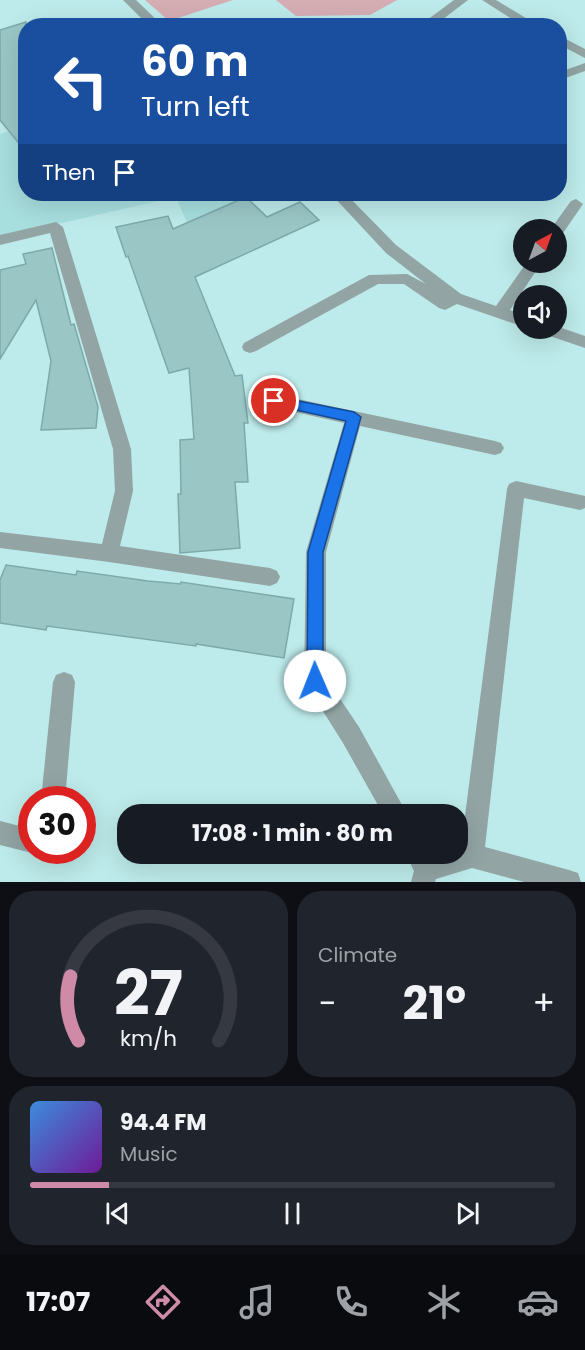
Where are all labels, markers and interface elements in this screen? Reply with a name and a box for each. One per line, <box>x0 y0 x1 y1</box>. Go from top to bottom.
text: 60 m <box>141 32 249 91</box>
icon: left <box>42 42 120 120</box>
text: Turn left <box>141 88 250 125</box>
icon: arrive <box>108 156 141 189</box>
text: Then <box>42 157 96 188</box>
north arrow <box>513 219 567 273</box>
map controls <box>513 219 567 339</box>
button: sound <box>513 285 567 339</box>
pin <box>248 375 299 426</box>
icon: arrive <box>257 384 290 417</box>
position arrow <box>283 649 347 713</box>
speed limit sign: 30 <box>18 786 96 864</box>
text: 17:08 · 1 min · 80 m <box>192 818 393 849</box>
text: Climate <box>318 941 397 969</box>
text: 27 <box>114 949 183 1037</box>
text: 21° <box>403 972 466 1035</box>
text: − <box>318 980 336 1027</box>
text: + <box>532 980 555 1027</box>
text: km/h <box>120 1023 177 1054</box>
text: 94.4 FM <box>120 1107 206 1138</box>
text: Music <box>120 1140 178 1168</box>
icon: previous <box>101 1197 134 1230</box>
icon: pause <box>276 1197 309 1230</box>
icon: next <box>451 1197 484 1230</box>
icon: directions <box>142 1281 184 1323</box>
icon: music <box>236 1281 278 1323</box>
icon: phone <box>330 1281 372 1323</box>
icon: climate <box>423 1281 465 1323</box>
icon: car <box>517 1281 559 1323</box>
text: 17:07 <box>26 1283 90 1320</box>

